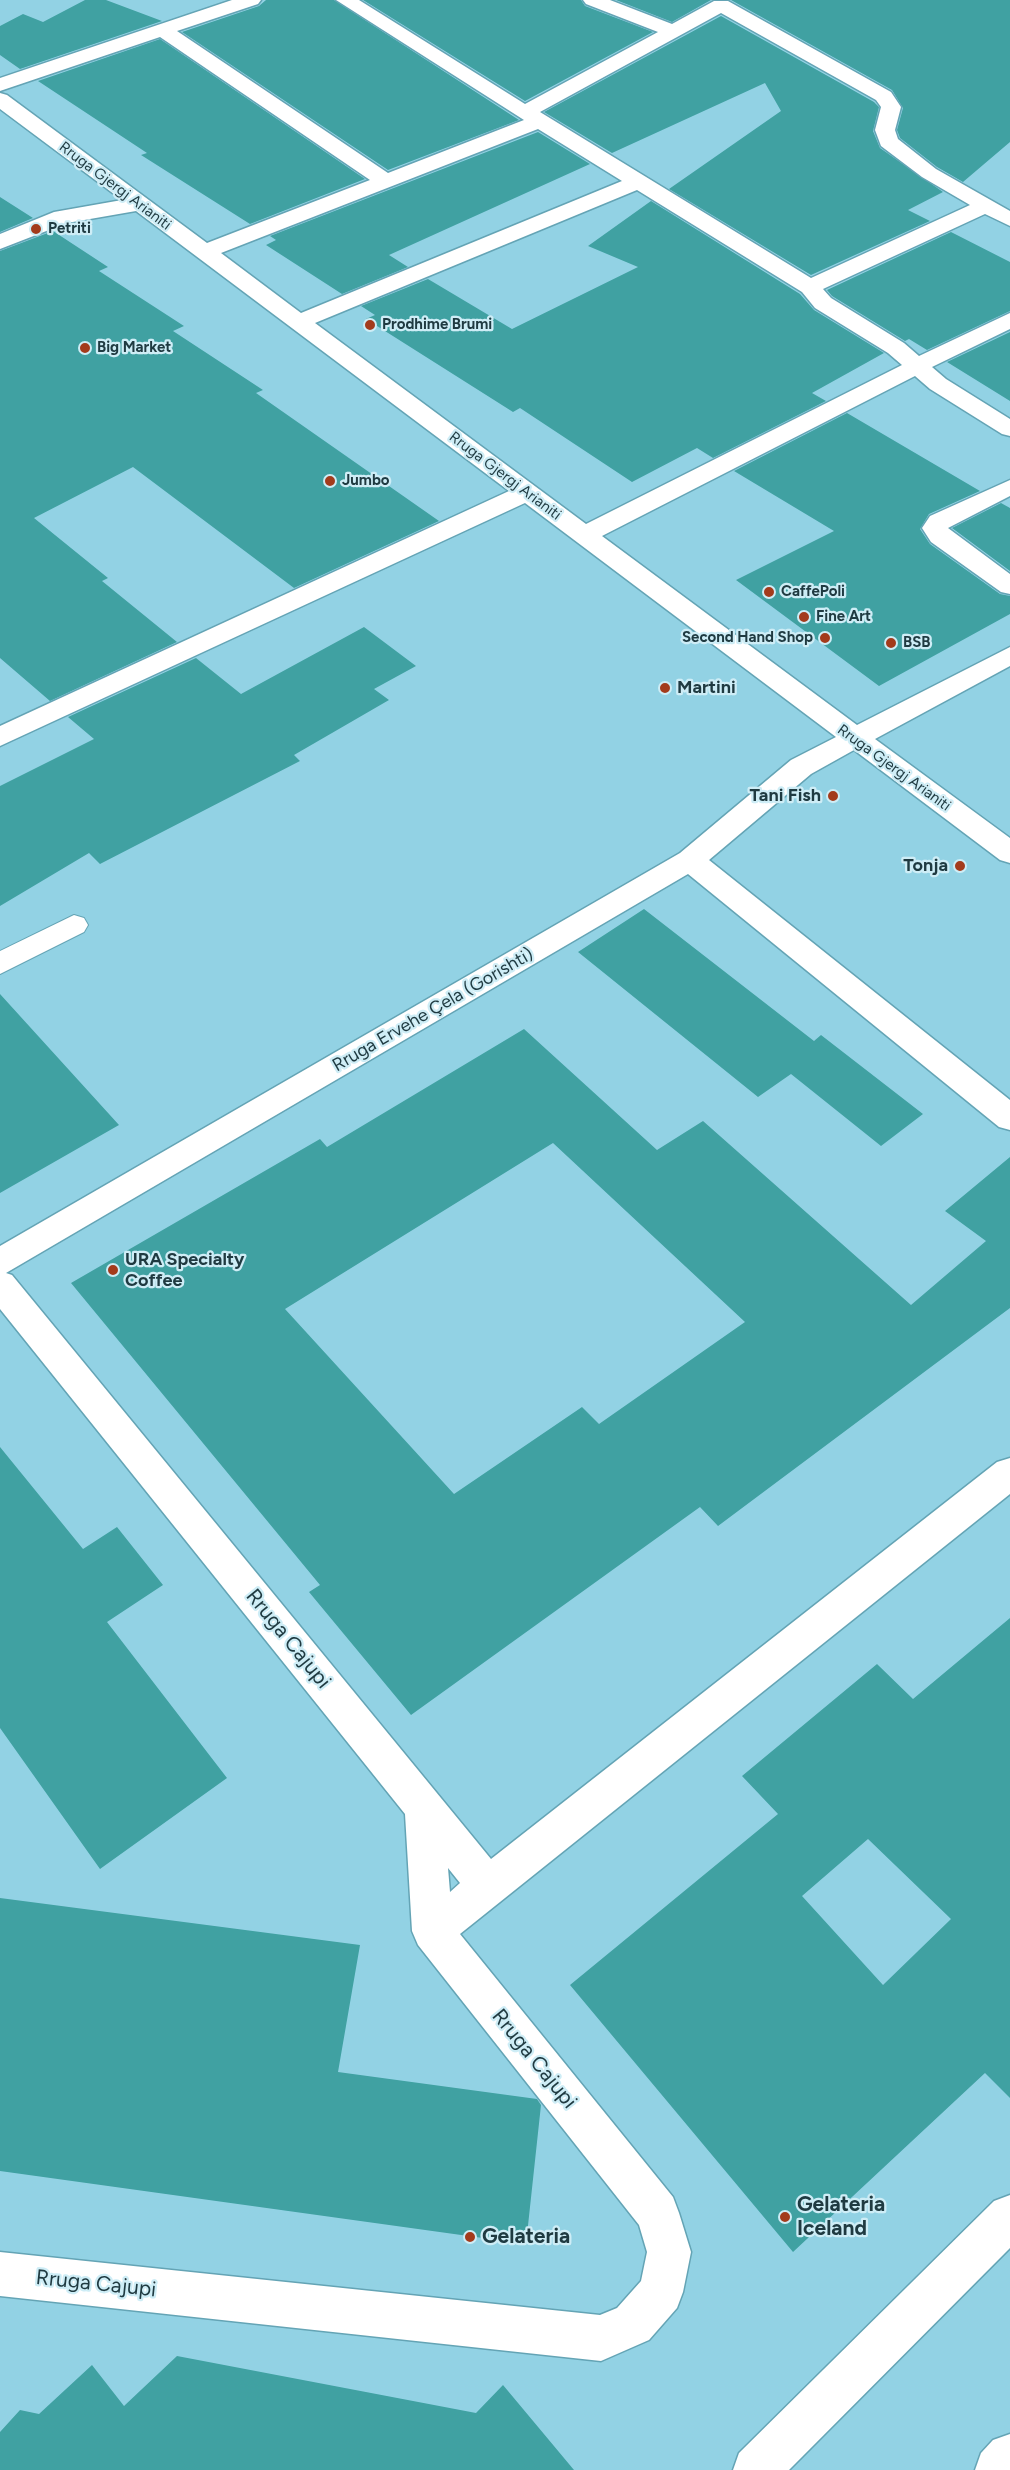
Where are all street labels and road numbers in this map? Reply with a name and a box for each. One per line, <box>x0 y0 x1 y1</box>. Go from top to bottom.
street label: Rruga Gjergj Arianiti <box>55 138 175 234</box>
street label: Rruga Gjergj Arianiti <box>445 428 565 524</box>
street label: Rruga Gjergj Arianiti <box>834 721 954 815</box>
street label: Rruga Ervehe Çela (Gorishti) <box>329 944 537 1076</box>
street label: Rruga Cajupi <box>240 1584 336 1694</box>
street label: Rruga Cajupi <box>486 2004 582 2114</box>
street label: Rruga Cajupi <box>35 2265 157 2303</box>

